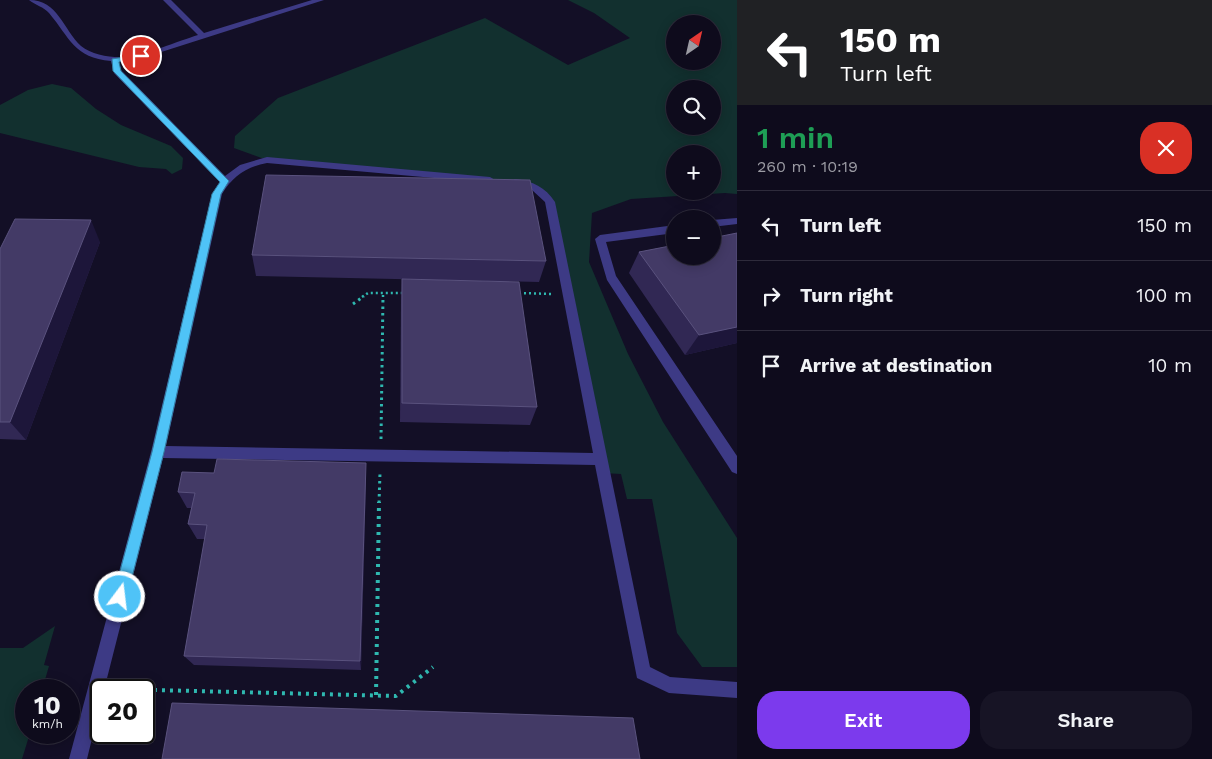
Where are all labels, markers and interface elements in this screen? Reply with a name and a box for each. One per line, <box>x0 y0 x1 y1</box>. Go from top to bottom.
north arrow <box>666 15 721 70</box>
map controls <box>666 15 721 265</box>
text: 150 m <box>840 19 941 61</box>
icon: left <box>757 20 822 85</box>
pin <box>120 35 162 77</box>
icon: arrive <box>127 42 155 70</box>
text: Turn left <box>840 61 932 86</box>
button: search <box>666 80 721 135</box>
text: 1 min <box>757 120 834 155</box>
button: close <box>1140 122 1192 174</box>
button: + <box>666 145 721 200</box>
text: 260 m · 10:19 <box>757 157 858 176</box>
button: − <box>666 210 721 265</box>
icon: left <box>757 212 785 240</box>
text: Turn left <box>800 214 881 237</box>
text: 150 m <box>1137 214 1192 237</box>
icon: right <box>757 282 785 310</box>
text: Turn right <box>800 284 893 307</box>
text: 100 m <box>1136 284 1192 307</box>
icon: arrive <box>757 352 785 380</box>
text: Arrive at destination <box>800 354 992 377</box>
text: 10 m <box>1148 354 1192 377</box>
position arrow <box>93 570 145 622</box>
speed limit sign: 20 <box>90 679 155 744</box>
text: 10 <box>34 691 61 720</box>
button: Exit <box>757 691 970 749</box>
button: Share <box>980 691 1192 749</box>
text: km/h <box>32 717 63 731</box>

